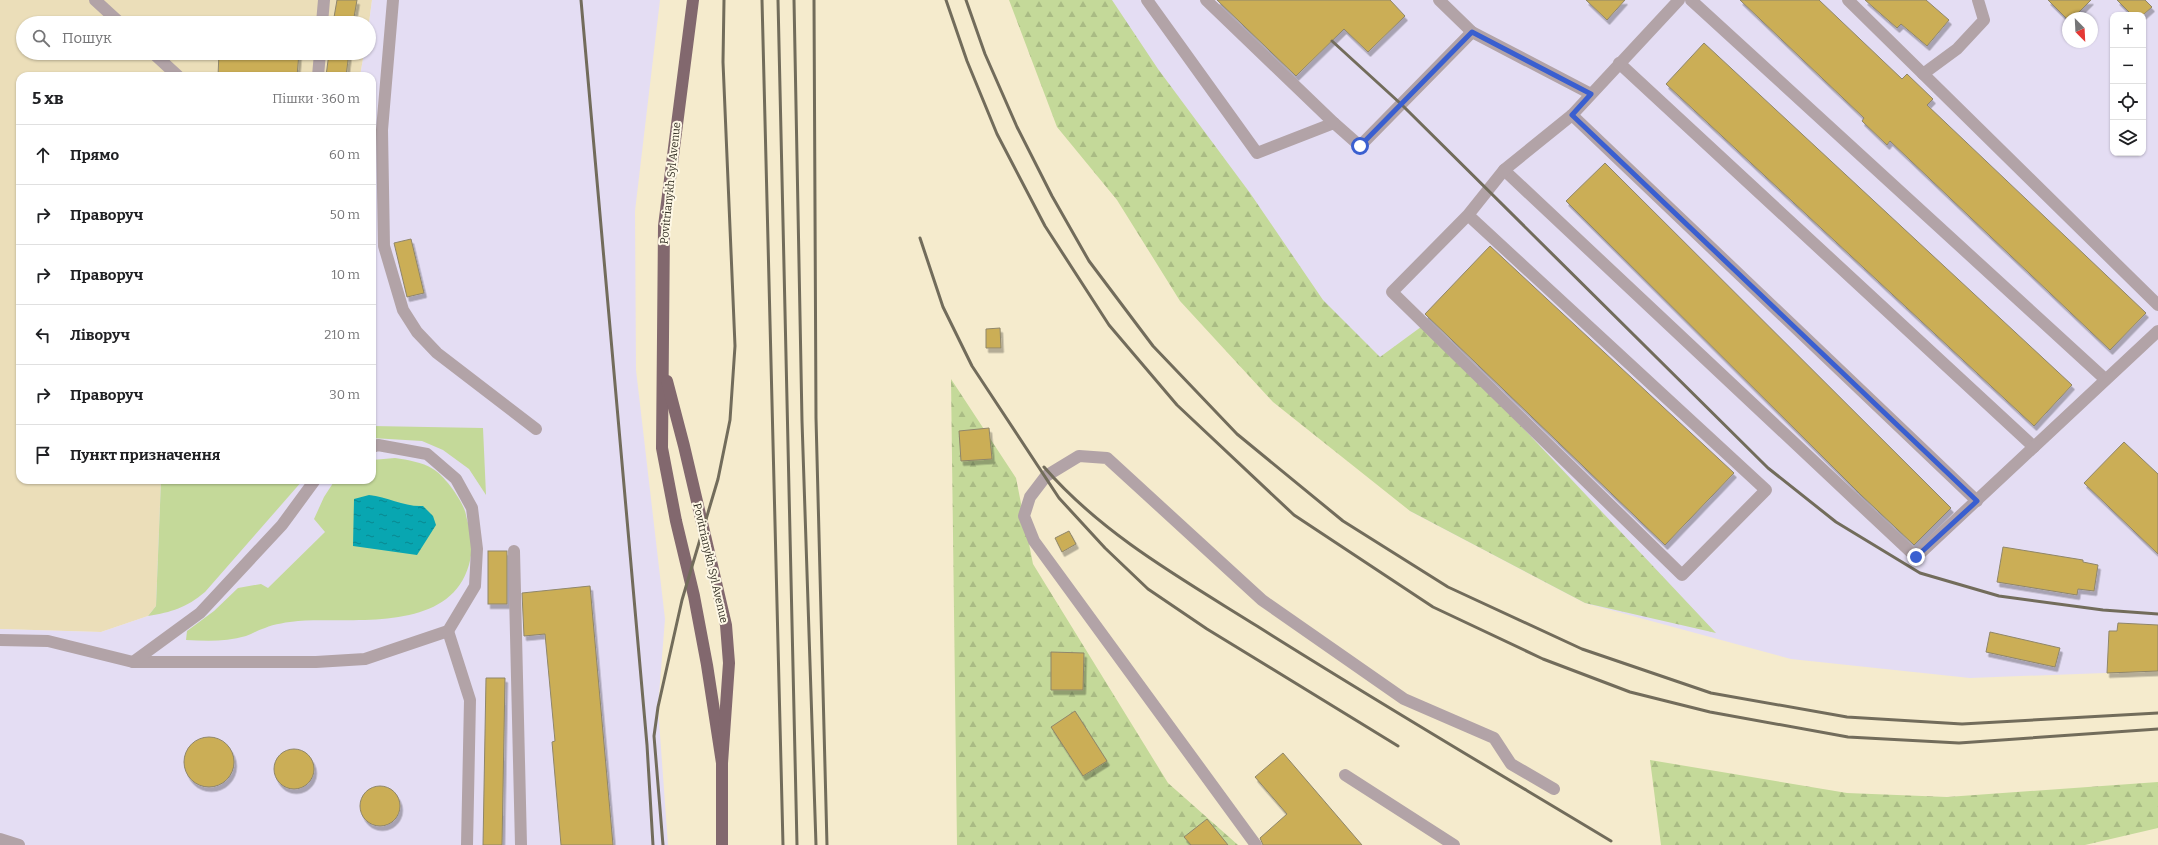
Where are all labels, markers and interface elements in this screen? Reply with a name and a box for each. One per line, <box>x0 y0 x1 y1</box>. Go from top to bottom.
north arrow <box>2062 12 2098 48</box>
map controls <box>2110 12 2146 156</box>
button: + <box>2110 12 2146 48</box>
search box <box>16 16 376 60</box>
icon: search <box>30 27 52 49</box>
text: Пошук <box>62 29 112 47</box>
button: − <box>2110 48 2146 84</box>
button: locate <box>2110 84 2146 120</box>
text: 5 хв <box>32 88 64 109</box>
text: Пішки · 360 m <box>272 91 360 106</box>
button: layers <box>2110 120 2146 156</box>
street label: Povitrianykh Syl Avenue <box>658 121 683 245</box>
route start <box>1351 137 1369 155</box>
icon: ahead <box>32 144 54 166</box>
text: Прямо <box>70 146 119 164</box>
text: 60 m <box>329 147 360 162</box>
icon: right <box>32 204 54 226</box>
text: Праворуч <box>70 206 143 224</box>
text: 50 m <box>330 207 360 222</box>
icon: right <box>32 264 54 286</box>
text: Праворуч <box>70 266 143 284</box>
text: 10 m <box>331 267 360 282</box>
icon: left <box>32 324 54 346</box>
text: Ліворуч <box>70 326 130 344</box>
text: 210 m <box>324 327 360 342</box>
icon: right <box>32 384 54 406</box>
text: Праворуч <box>70 386 143 404</box>
text: 30 m <box>329 387 360 402</box>
icon: arrive <box>32 444 54 466</box>
text: Пункт призначення <box>70 446 220 464</box>
street label: Povitrianykh Syl Avenue <box>690 502 731 624</box>
route end <box>1907 548 1925 566</box>

